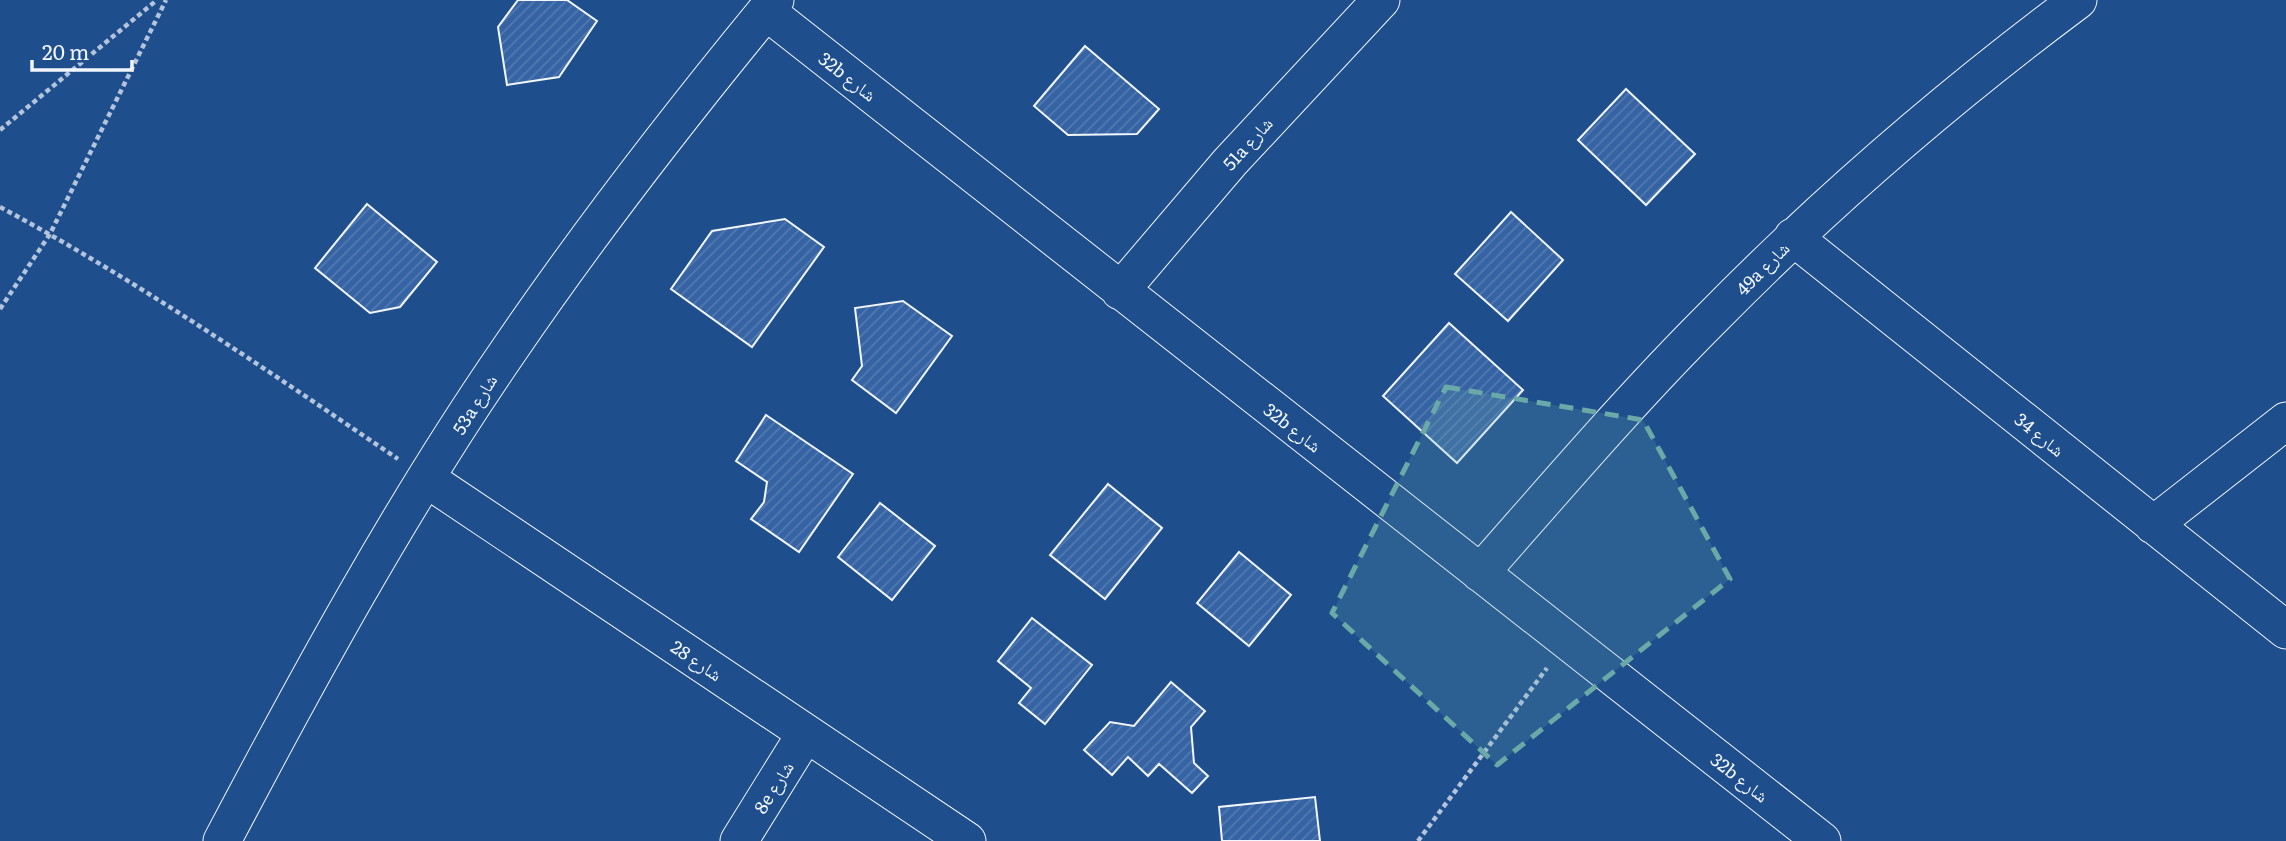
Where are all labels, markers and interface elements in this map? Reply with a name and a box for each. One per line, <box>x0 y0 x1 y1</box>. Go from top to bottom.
scale bar <box>32 28 131 72</box>
text: 20 m <box>42 35 89 66</box>
street label: 32b شارع <box>813 45 883 107</box>
street label: 51a شارع <box>1216 110 1278 176</box>
street label: 49a شارع <box>1729 235 1795 301</box>
street label: 53a شارع <box>445 369 503 439</box>
street label: 32b شارع <box>1258 396 1328 458</box>
street label: شارع 34 <box>2009 405 2071 463</box>
street label: شارع 28 <box>666 633 728 687</box>
street label: 32b شارع <box>1705 746 1775 808</box>
street label: 8e شارع <box>746 756 800 818</box>

